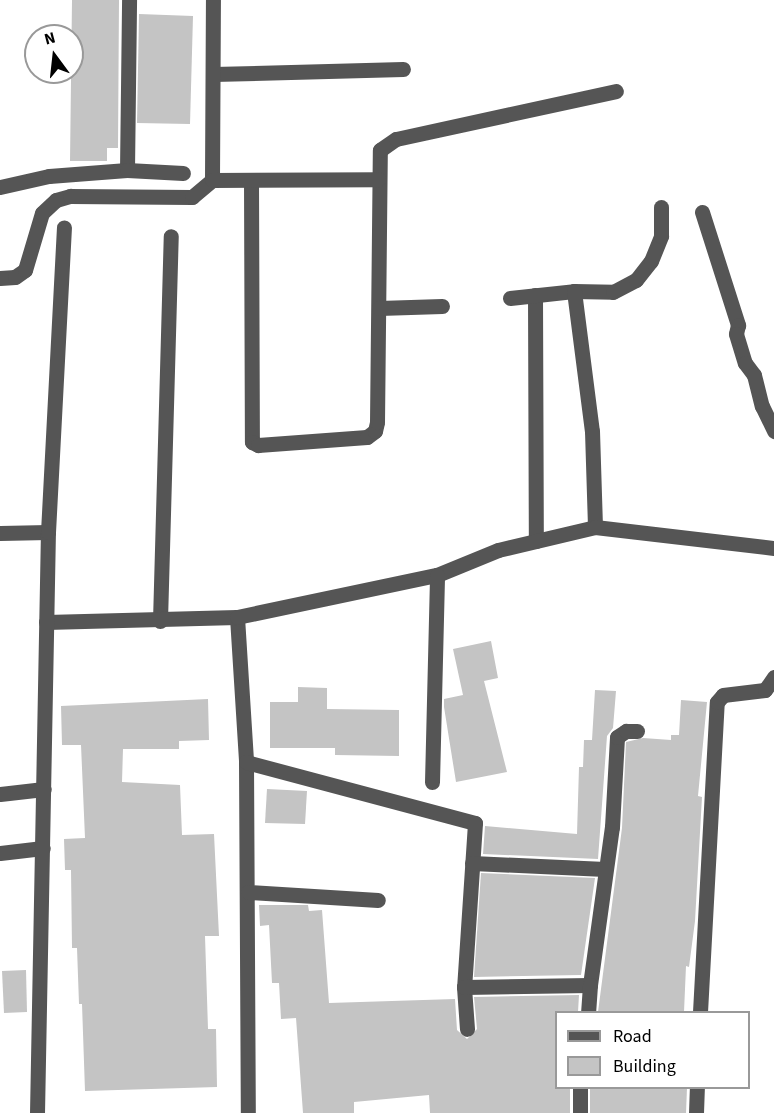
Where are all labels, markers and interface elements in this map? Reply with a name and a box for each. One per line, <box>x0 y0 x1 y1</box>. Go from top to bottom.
north arrow <box>24 24 84 84</box>
text: N <box>42 27 58 51</box>
legend <box>555 1011 750 1089</box>
text: Road <box>613 1024 652 1049</box>
text: Building <box>613 1054 676 1079</box>

